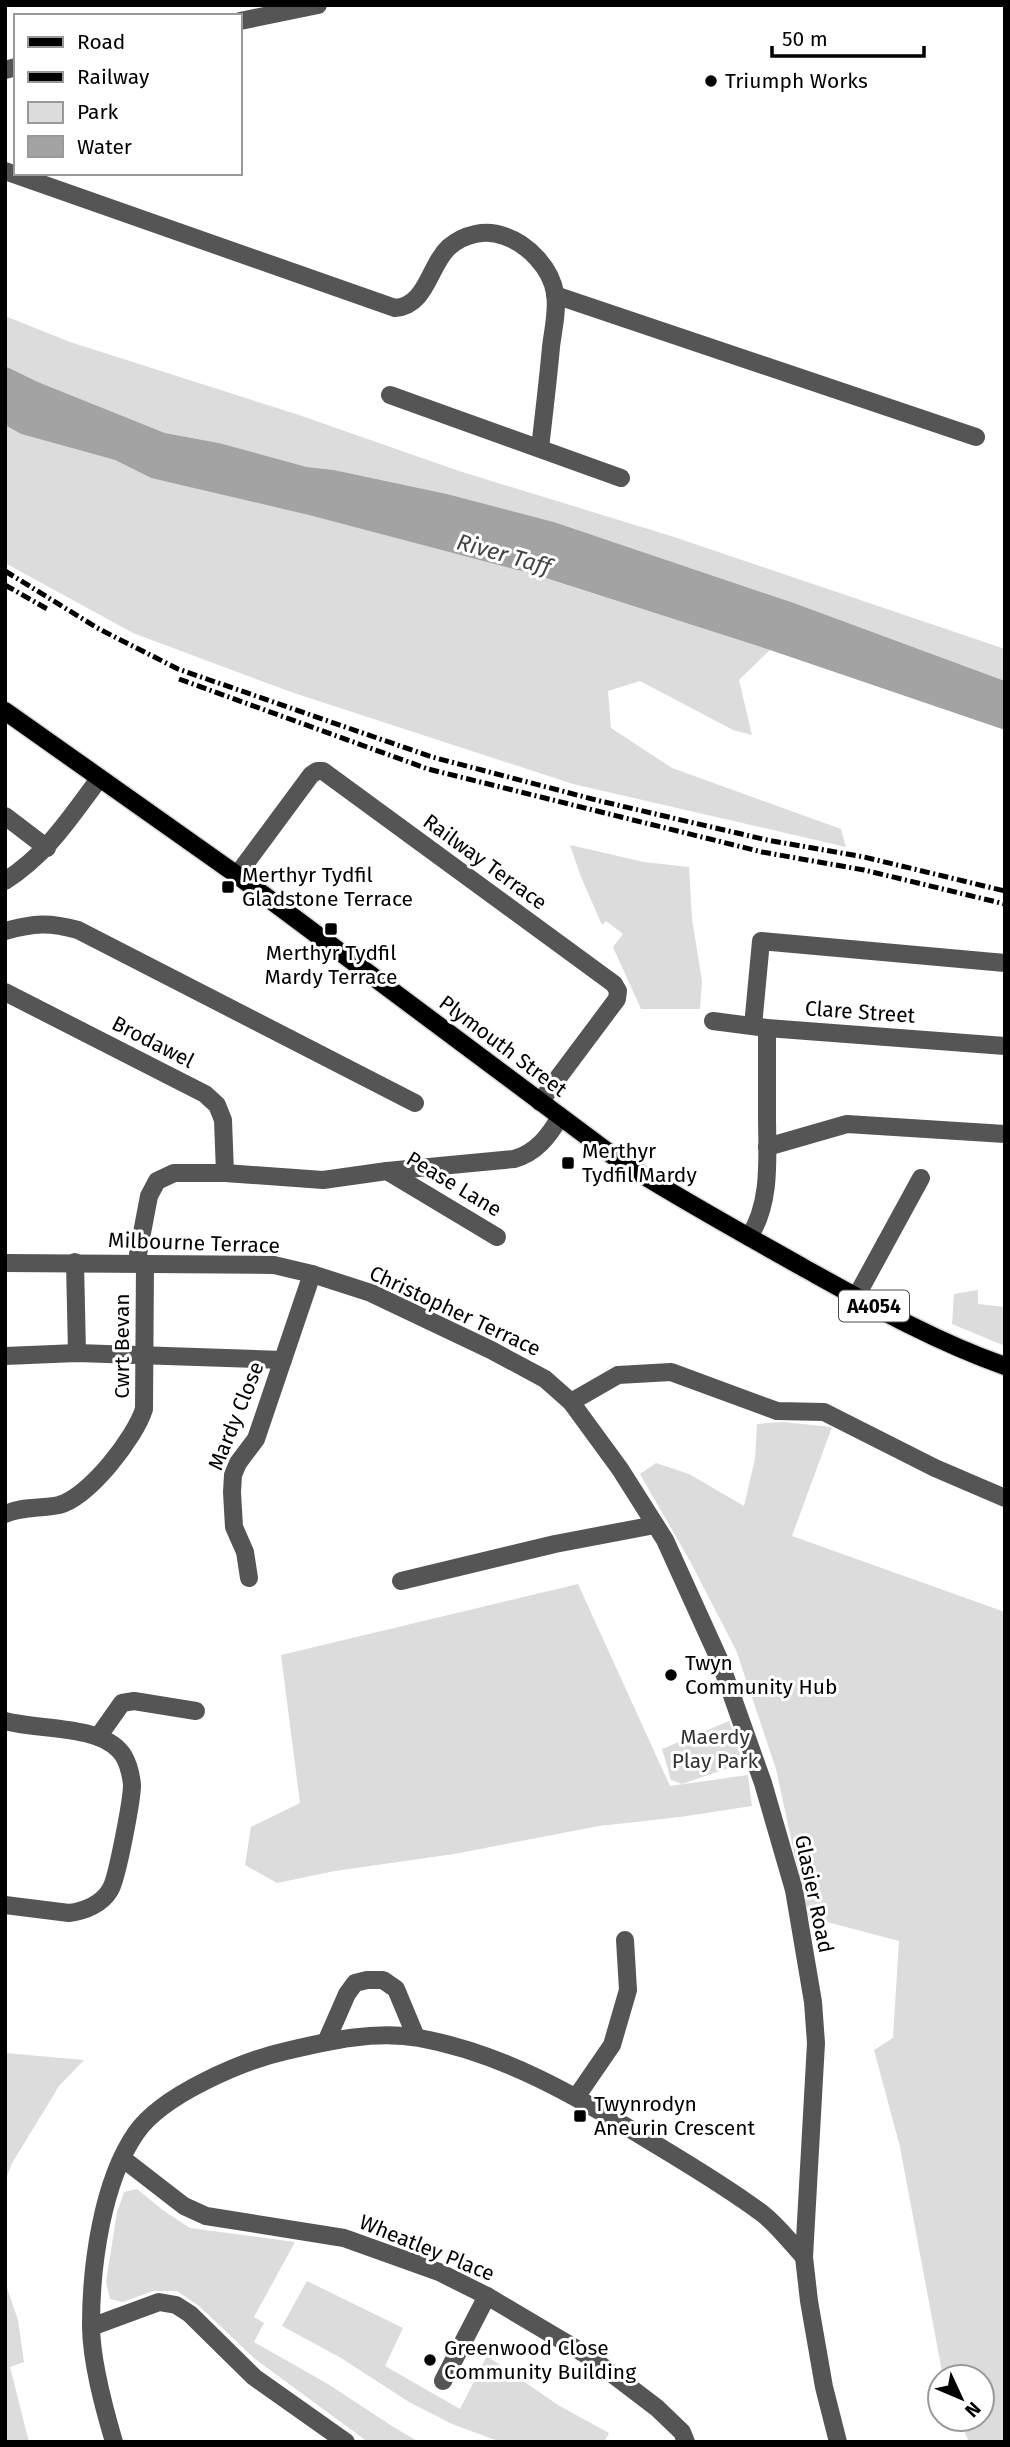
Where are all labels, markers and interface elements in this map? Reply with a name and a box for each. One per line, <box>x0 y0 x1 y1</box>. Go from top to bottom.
legend <box>14 14 242 175</box>
scale bar <box>772 14 924 58</box>
text: 50 m <box>782 26 828 52</box>
text: Road <box>77 29 125 55</box>
text: Railway <box>77 64 150 90</box>
place label: Triumph Works <box>725 68 868 94</box>
marker: Triumph Works <box>703 73 719 89</box>
text: Park <box>77 99 119 125</box>
text: Water <box>77 134 132 160</box>
water label: River Taff <box>454 527 558 582</box>
street label: Railway Terrace <box>418 808 552 916</box>
place label: Merthyr Tydfil Gladstone Terrace <box>242 862 413 912</box>
marker: Merthyr Tydfil Gladstone Terrace <box>220 879 236 895</box>
marker: Merthyr Tydfil Mardy Terrace <box>323 921 339 937</box>
place label: Merthyr Tydfil Mardy Terrace <box>265 940 397 990</box>
street label: Plymouth Street <box>434 990 572 1103</box>
street label: Clare Street <box>804 995 916 1029</box>
street label: Brodawel <box>107 1010 199 1074</box>
place label: Merthyr Tydfil Mardy <box>582 1138 697 1188</box>
street label: Pease Lane <box>402 1145 506 1223</box>
marker: Merthyr Tydfil Mardy <box>560 1155 576 1171</box>
street label: Milbourne Terrace <box>108 1227 280 1259</box>
street label: Christopher Terrace <box>365 1260 545 1362</box>
road number: A4054 <box>839 1290 909 1322</box>
street label: Cwrt Bevan <box>109 1293 135 1399</box>
street label: Mardy Close <box>202 1358 270 1474</box>
place label: Twyn Community Hub <box>685 1650 837 1700</box>
marker: Twyn Community Hub <box>663 1667 679 1683</box>
park label: Maerdy Play Park <box>672 1724 758 1774</box>
street label: Glasier Road <box>789 1833 839 1955</box>
place label: Twynrodyn Aneurin Crescent <box>594 2091 755 2141</box>
marker: Twynrodyn Aneurin Crescent <box>572 2108 588 2124</box>
street label: Wheatley Place <box>356 2209 498 2287</box>
place label: Greenwood Close Community Building <box>444 2335 636 2385</box>
marker: Greenwood Close Community Building <box>422 2352 438 2368</box>
north arrow <box>926 2363 996 2433</box>
text: N <box>960 2397 986 2422</box>

